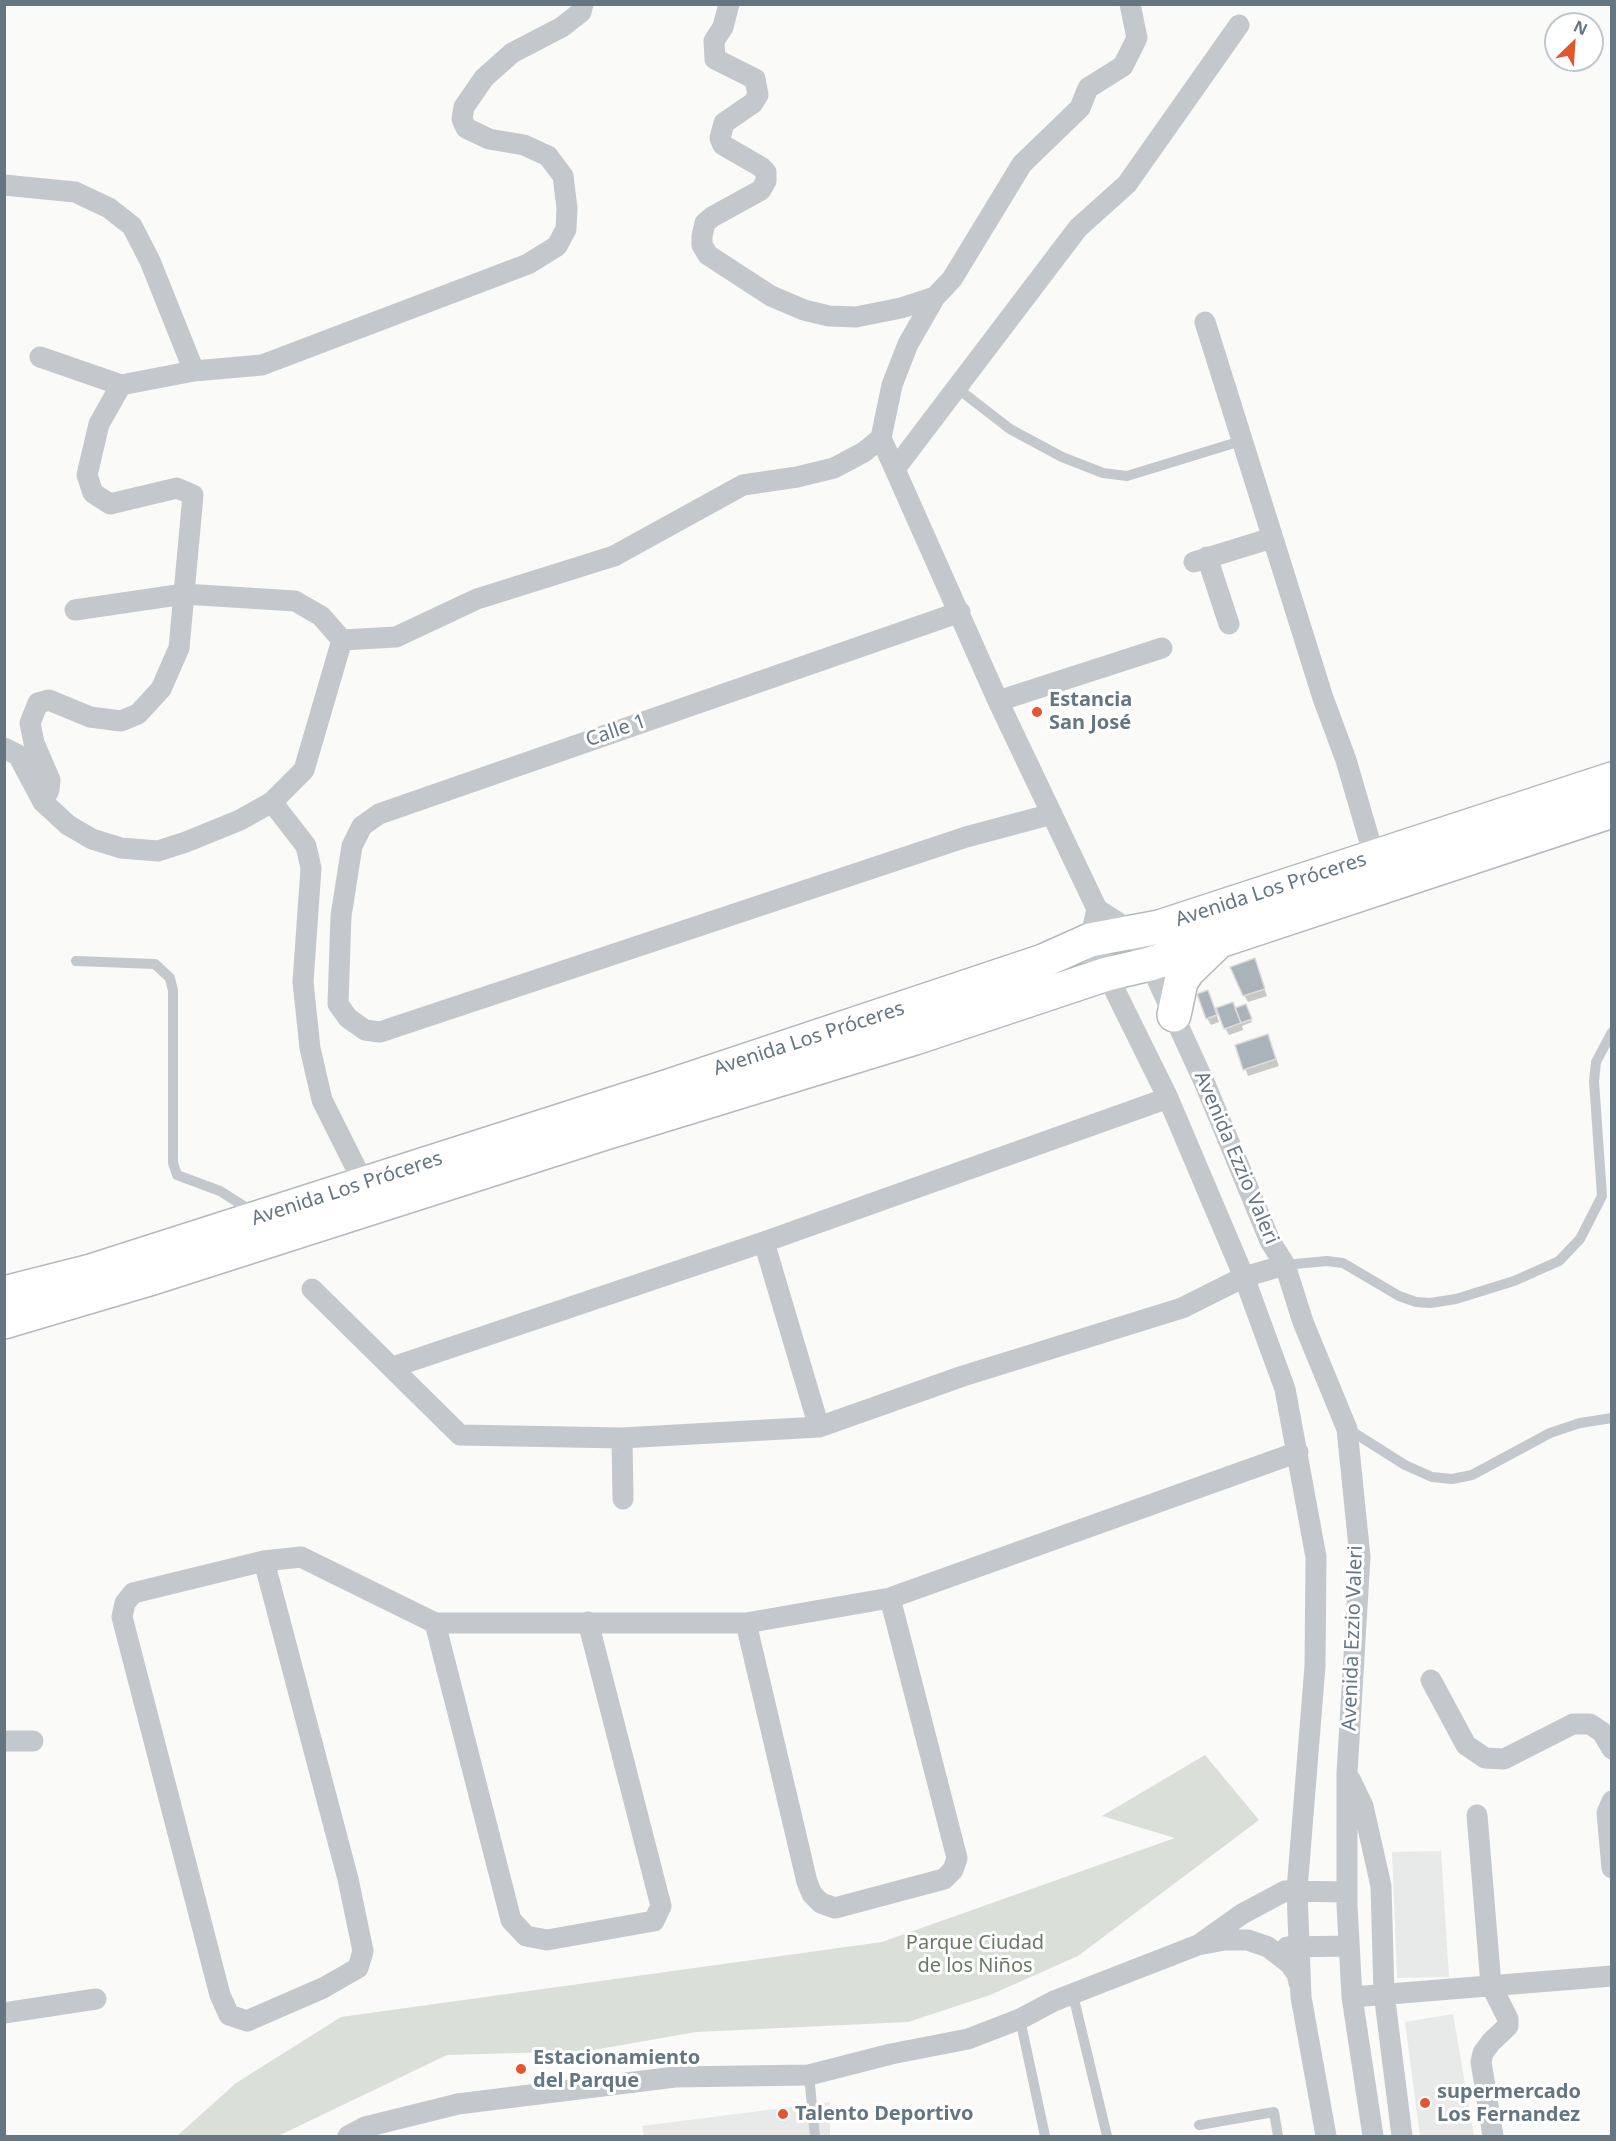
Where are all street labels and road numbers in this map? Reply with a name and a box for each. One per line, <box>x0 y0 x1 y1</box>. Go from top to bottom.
street label: Calle 1 <box>583 710 649 752</box>
street label: Avenida Los Próceres <box>1172 848 1370 932</box>
street label: Avenida Los Próceres <box>710 997 908 1081</box>
street label: Avenida Ezzio Valeri <box>1189 1068 1283 1248</box>
street label: Avenida Los Próceres <box>248 1147 446 1231</box>
street label: Avenida Ezzio Valeri <box>1338 1545 1368 1731</box>

